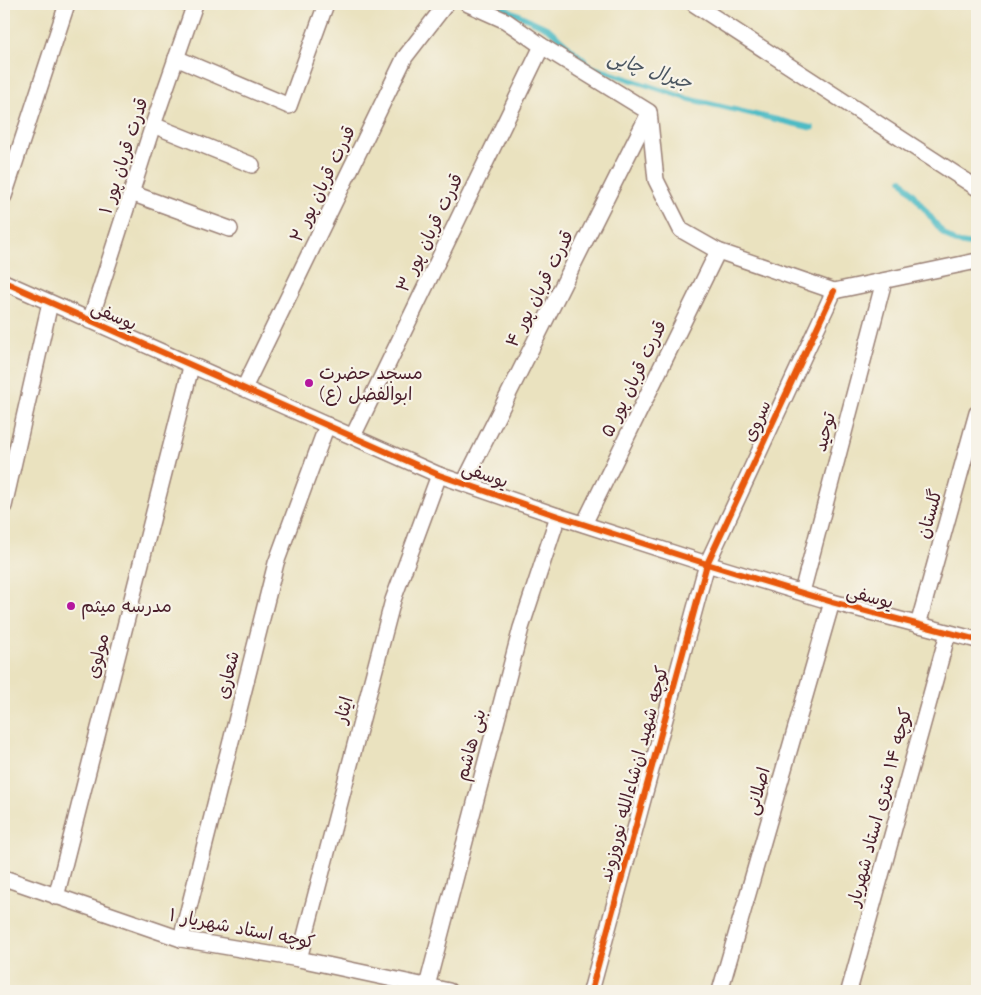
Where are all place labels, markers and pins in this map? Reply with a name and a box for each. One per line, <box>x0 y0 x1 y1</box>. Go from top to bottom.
place label: مسجد حضرت ابوالفضل (ع) <box>319 363 423 406</box>
marker: مسجد حضرت ابوالفضل (ع) <box>303 377 315 389</box>
place label: مدرسه میثم <box>81 596 172 620</box>
marker: مدرسه میثم <box>65 600 77 612</box>

